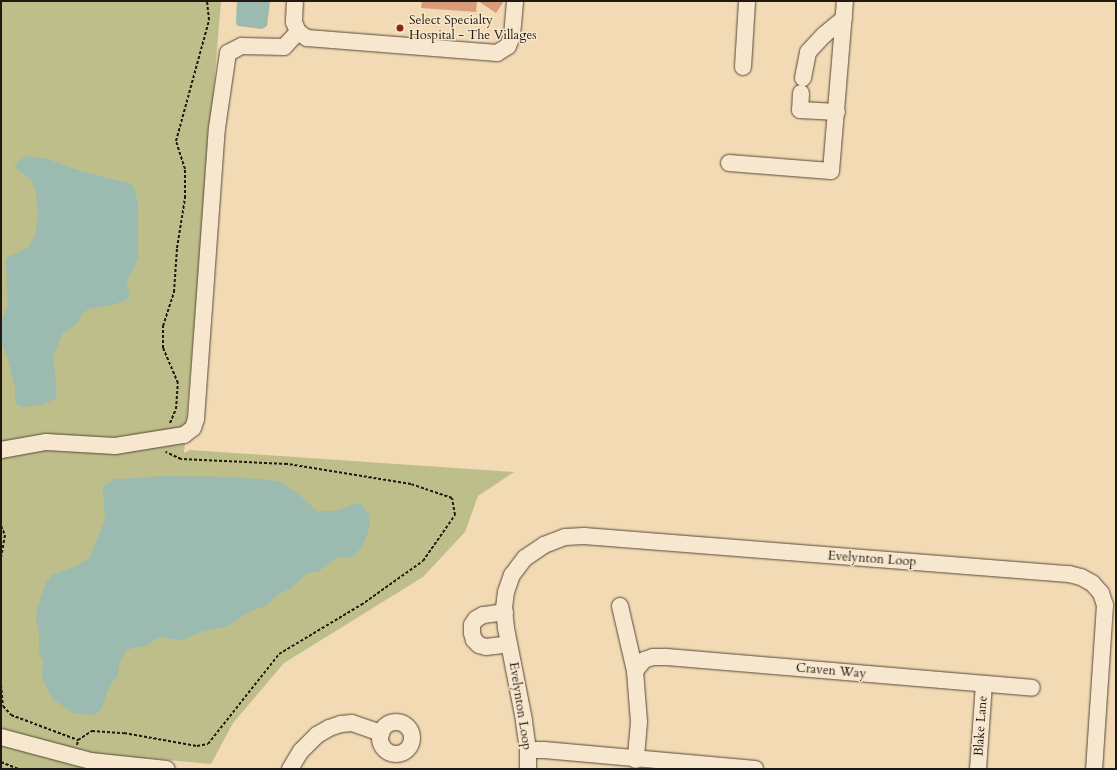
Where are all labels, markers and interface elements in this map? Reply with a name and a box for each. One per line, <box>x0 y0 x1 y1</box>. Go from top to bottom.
place label: Select Specialty Hospital - The Villages <box>409 13 537 44</box>
marker: Select Specialty Hospital - The Villages <box>394 22 406 34</box>
street label: Evelynton Loop <box>827 548 917 570</box>
street label: Craven Way <box>795 660 867 682</box>
street label: Evelynton Loop <box>505 661 535 751</box>
street label: Blake Lane <box>971 695 991 757</box>

